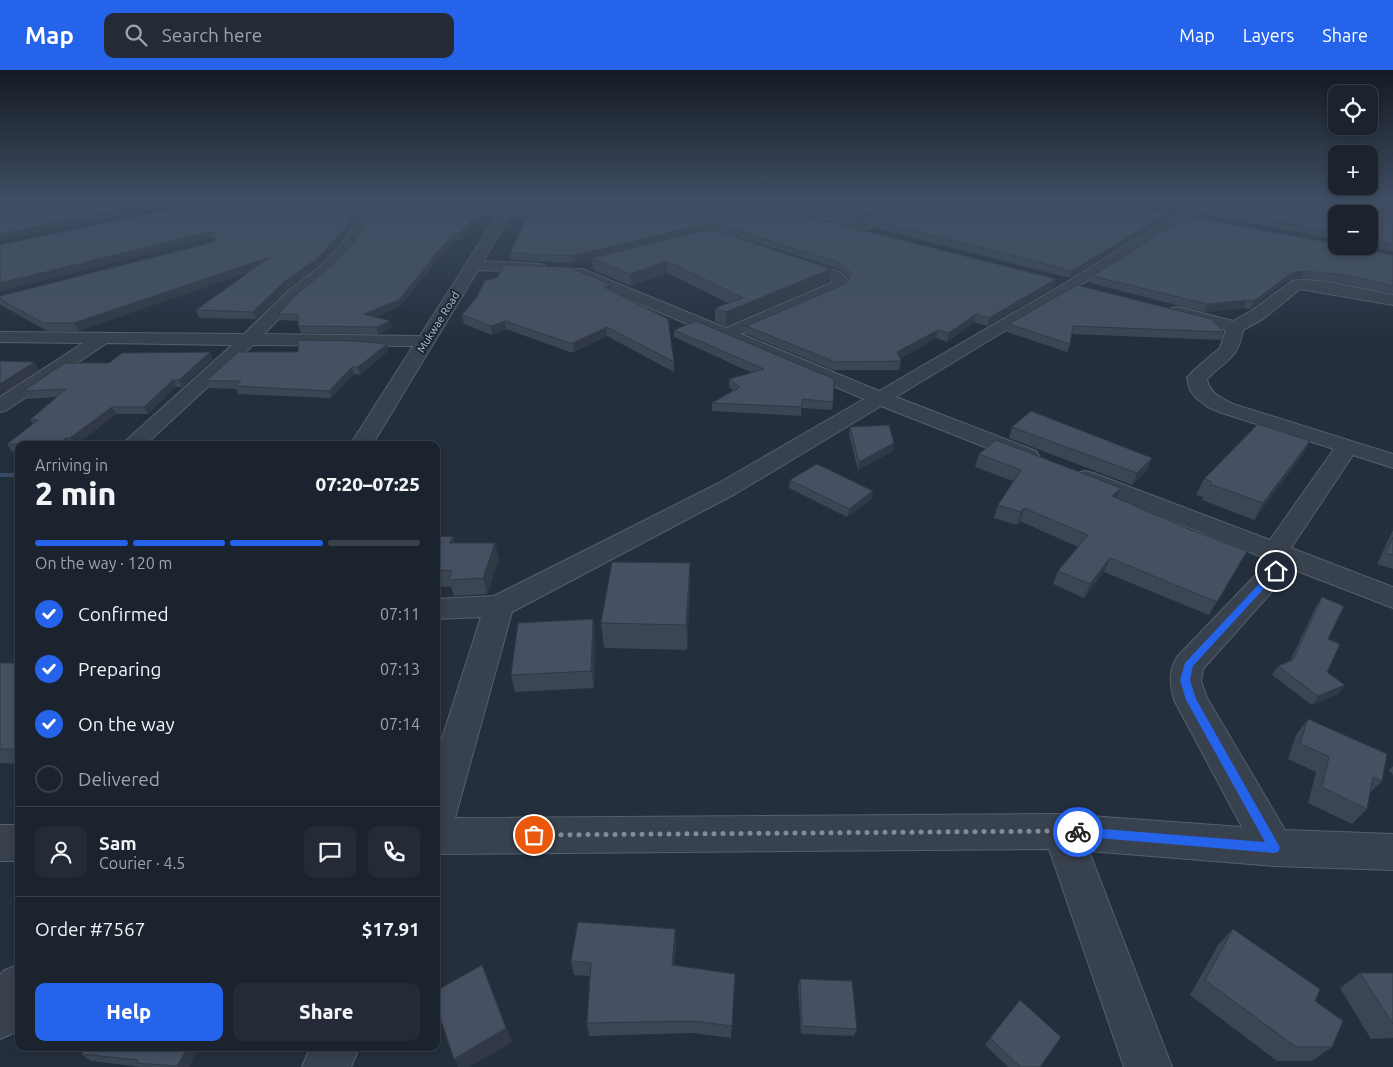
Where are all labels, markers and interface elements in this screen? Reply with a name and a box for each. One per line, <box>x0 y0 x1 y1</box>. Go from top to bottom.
search box <box>104 13 454 58</box>
icon: search <box>122 21 150 49</box>
text: Map <box>25 22 74 49</box>
text: Search here <box>162 24 262 46</box>
text: Map <box>1179 25 1215 45</box>
text: Layers <box>1243 25 1294 45</box>
text: Share <box>1322 25 1368 45</box>
map controls <box>1328 85 1378 255</box>
button: locate <box>1328 85 1378 135</box>
button: + <box>1328 145 1378 195</box>
button: − <box>1328 205 1378 255</box>
street label: Mukwae Road <box>414 289 462 355</box>
text: Arriving in <box>35 456 108 474</box>
text: 07:20–07:25 <box>315 473 420 495</box>
text: 2 min <box>35 475 116 511</box>
pin <box>1255 550 1297 592</box>
text: On the way · 120 m <box>35 554 172 572</box>
icon: home <box>1262 557 1290 585</box>
icon: check <box>35 600 63 628</box>
text: Confirmed <box>78 603 169 625</box>
text: 07:11 <box>380 605 420 623</box>
icon: check <box>35 655 63 683</box>
text: Preparing <box>78 658 162 680</box>
text: 07:13 <box>380 660 420 678</box>
icon: check <box>35 710 63 738</box>
text: On the way <box>78 713 175 735</box>
text: 07:14 <box>380 715 420 733</box>
text: Delivered <box>78 768 160 790</box>
courier <box>1053 807 1103 857</box>
pin <box>513 814 555 856</box>
icon: bike <box>1064 818 1092 846</box>
icon: bag <box>520 821 548 849</box>
button: person <box>35 826 87 878</box>
button: chat <box>304 826 356 878</box>
button: phone <box>368 826 420 878</box>
text: Sam <box>99 832 137 854</box>
text: Courier · 4.5 <box>99 854 185 872</box>
text: Order #7567 <box>35 918 145 940</box>
text: $17.91 <box>362 918 420 940</box>
button: Help <box>35 983 223 1041</box>
button: Share <box>233 983 420 1041</box>

